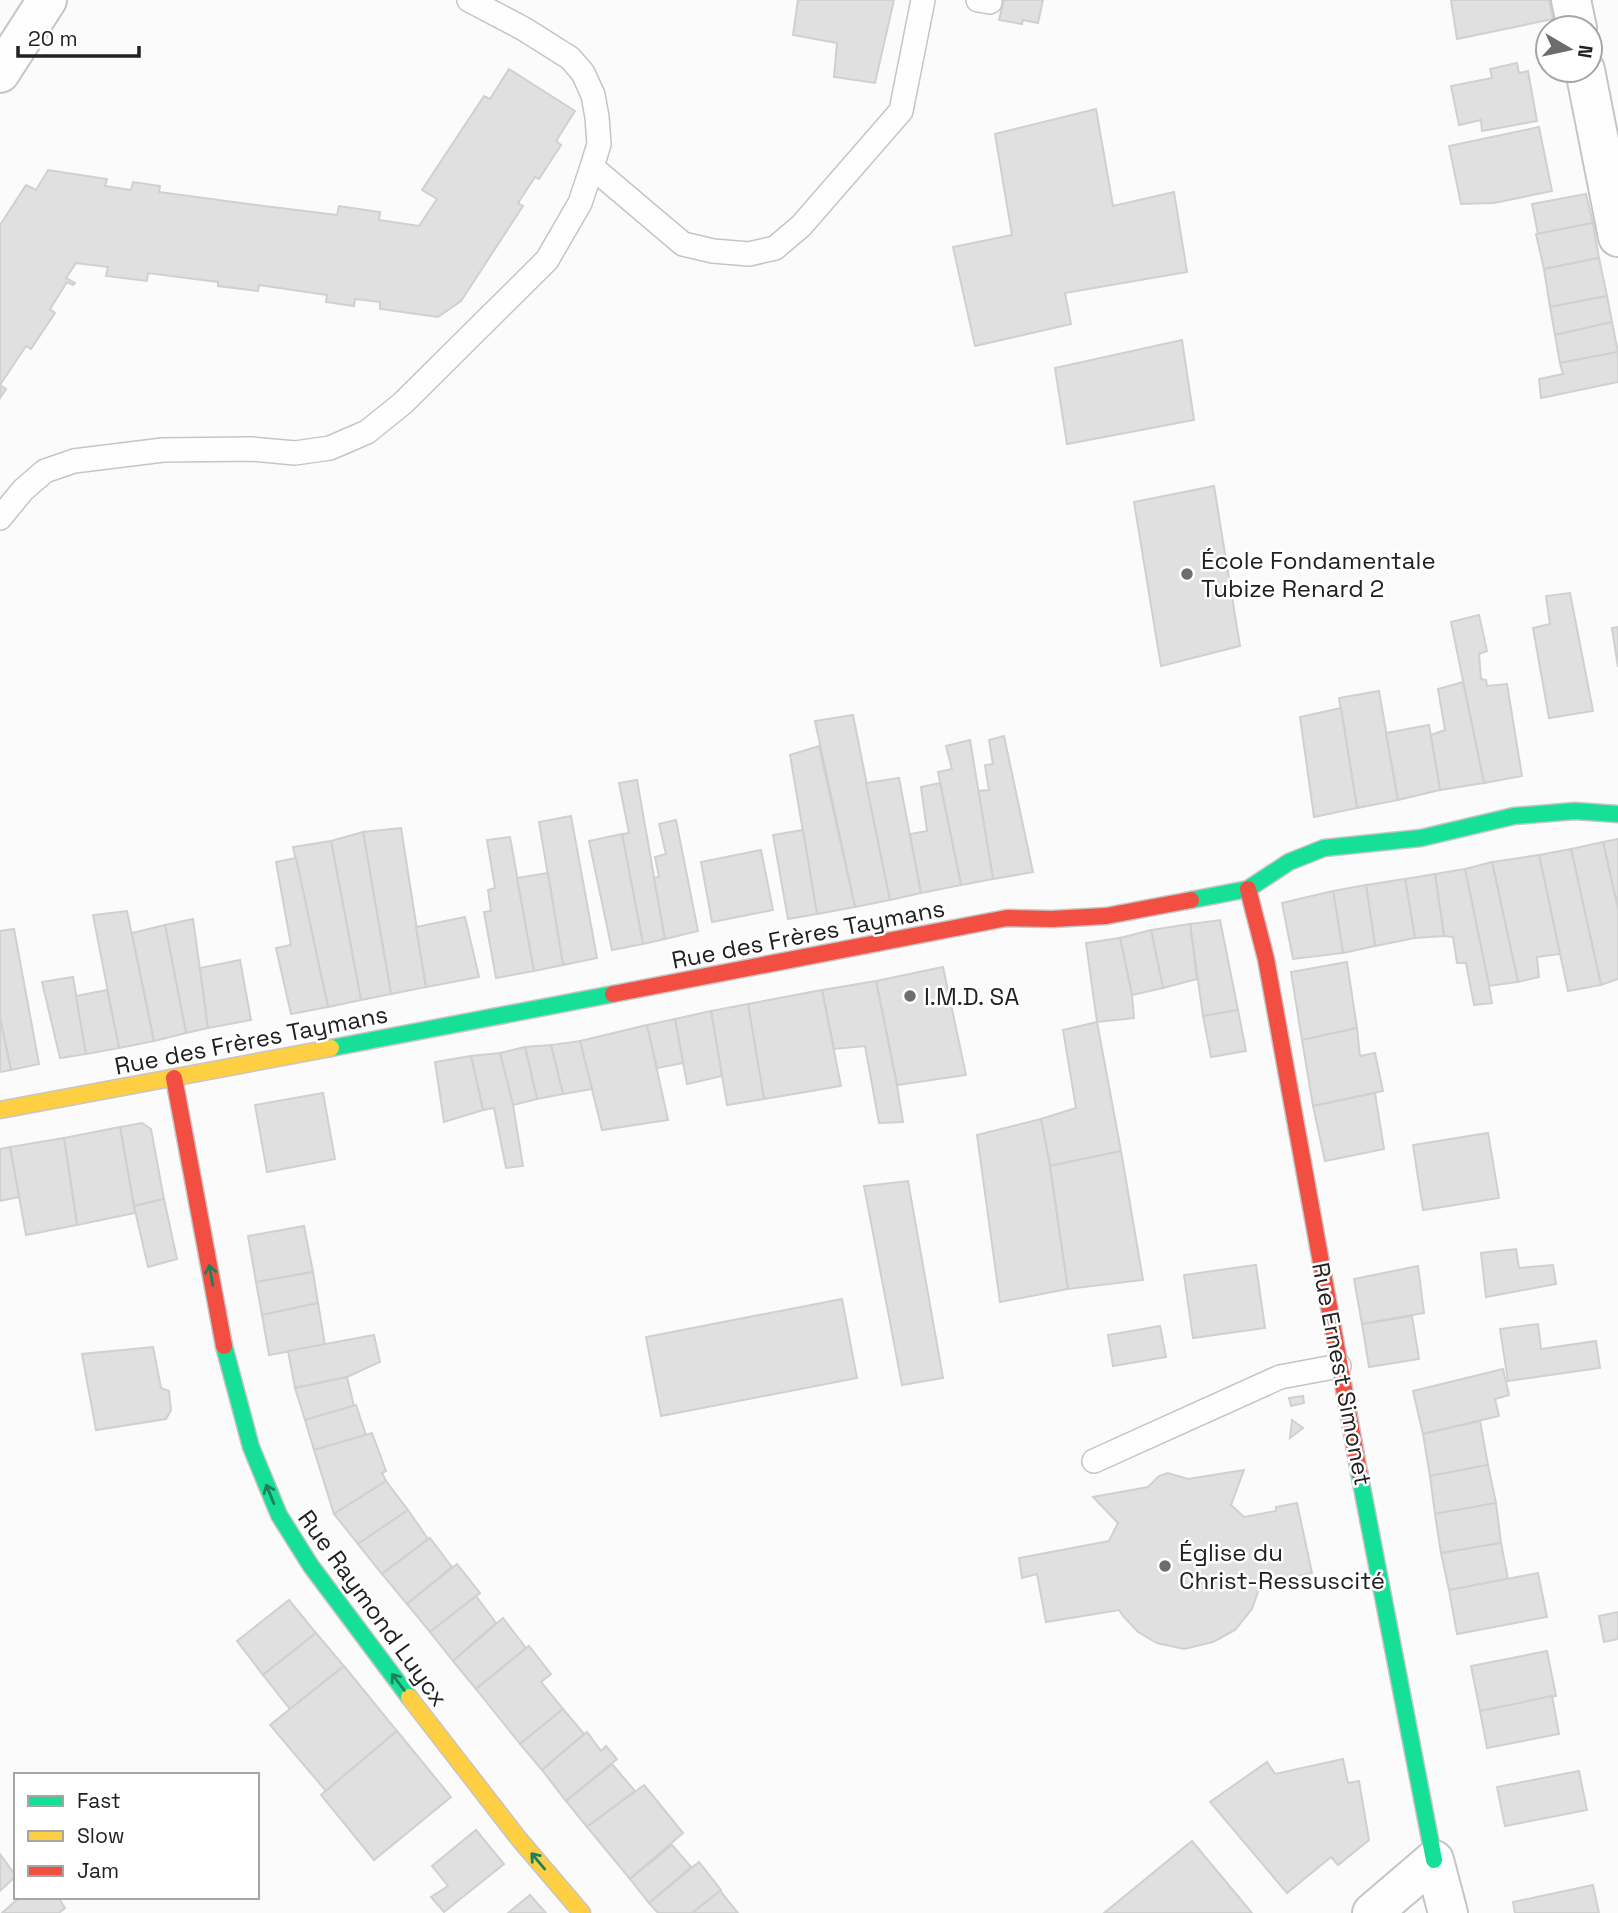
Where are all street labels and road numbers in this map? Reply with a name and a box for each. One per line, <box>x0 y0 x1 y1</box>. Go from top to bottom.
street label: Rue des Frères Taymans <box>669 892 947 976</box>
street label: Rue des Frères Taymans <box>112 998 390 1082</box>
street label: Rue Ernest Simonet <box>1305 1260 1379 1488</box>
street label: Rue Raymond Luycx <box>291 1504 455 1712</box>

